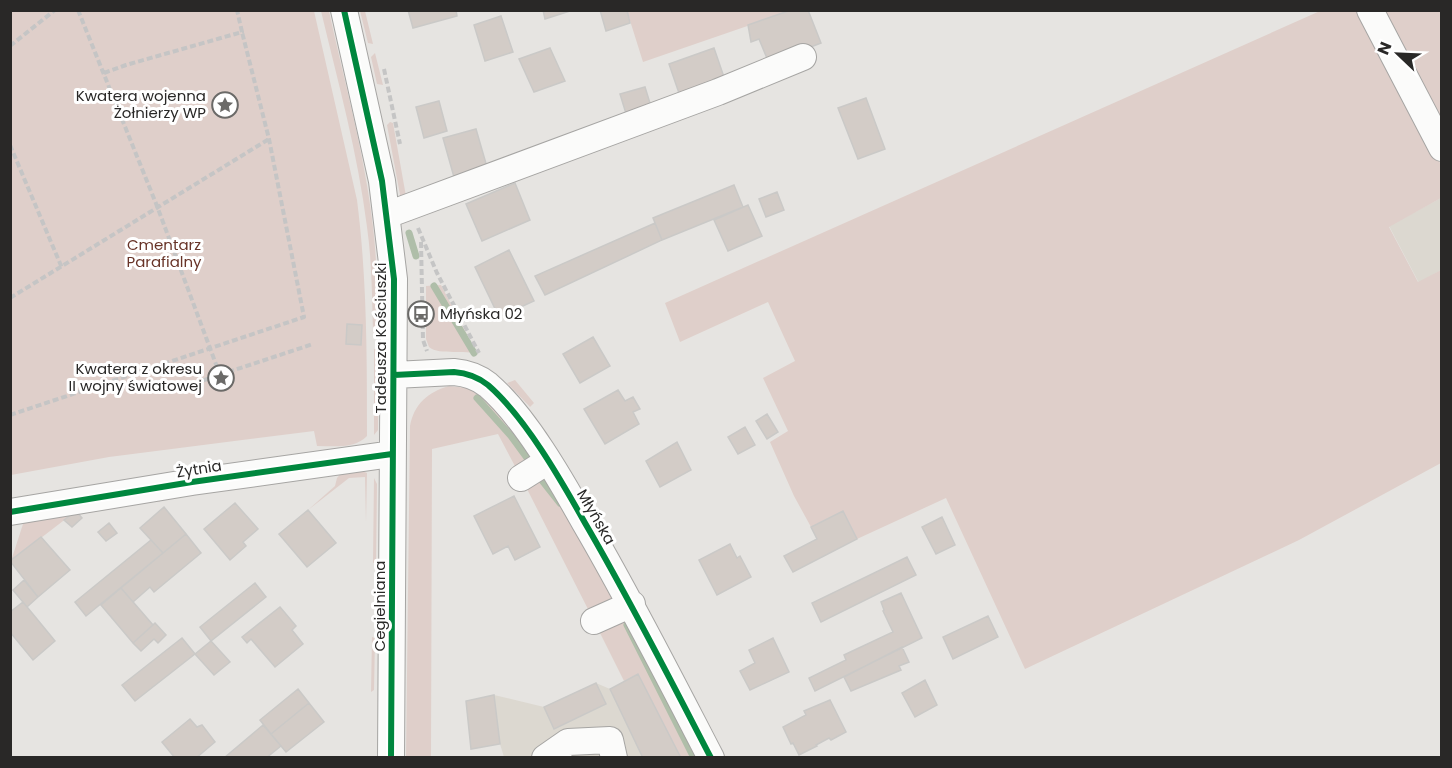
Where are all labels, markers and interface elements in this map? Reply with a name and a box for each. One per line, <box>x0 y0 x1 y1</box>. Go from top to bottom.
north arrow <box>1368 24 1428 84</box>
text: N <box>1372 38 1398 58</box>
place label: Kwatera wojenna Żołnierzy WP <box>76 85 206 123</box>
place icon: Kwatera wojenna Żołnierzy WP <box>210 90 240 120</box>
park label: Cmentarz Parafialny <box>126 234 202 272</box>
street label: Tadeusza Kościuszki <box>370 263 391 413</box>
bus stop icon: Młyńska 02 <box>406 299 436 329</box>
place label: Młyńska 02 <box>440 303 522 324</box>
place label: Kwatera z okresu II wojny światowej <box>69 358 202 396</box>
place icon: Kwatera z okresu II wojny światowej <box>206 363 236 393</box>
street label: Żytnia <box>175 455 223 482</box>
street label: Młyńska <box>572 485 621 548</box>
street label: Cegielniana <box>369 561 390 651</box>

